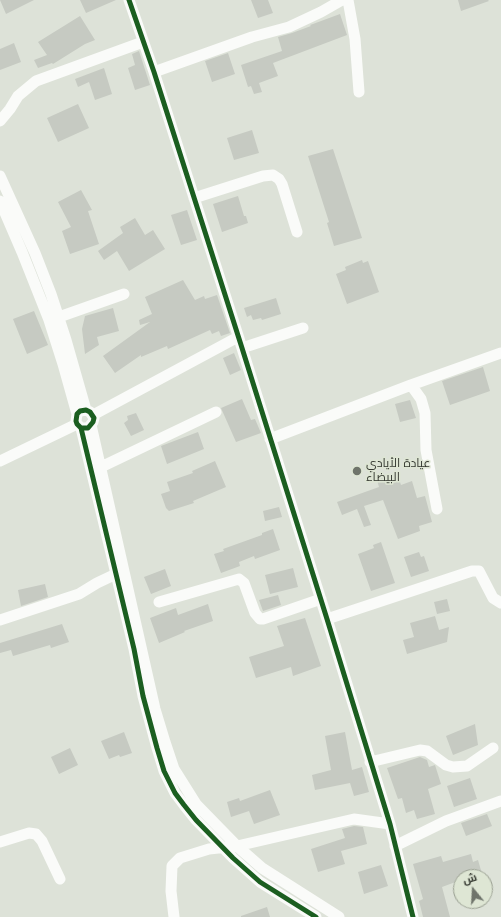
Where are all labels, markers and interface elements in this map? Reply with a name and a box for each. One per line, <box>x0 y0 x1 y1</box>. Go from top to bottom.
place label: عيادة الأيادي البيضاء <box>366 457 430 485</box>
marker: عيادة الأيادي البيضاء <box>351 465 363 477</box>
north arrow <box>453 869 493 909</box>
text: ش <box>461 870 478 887</box>

